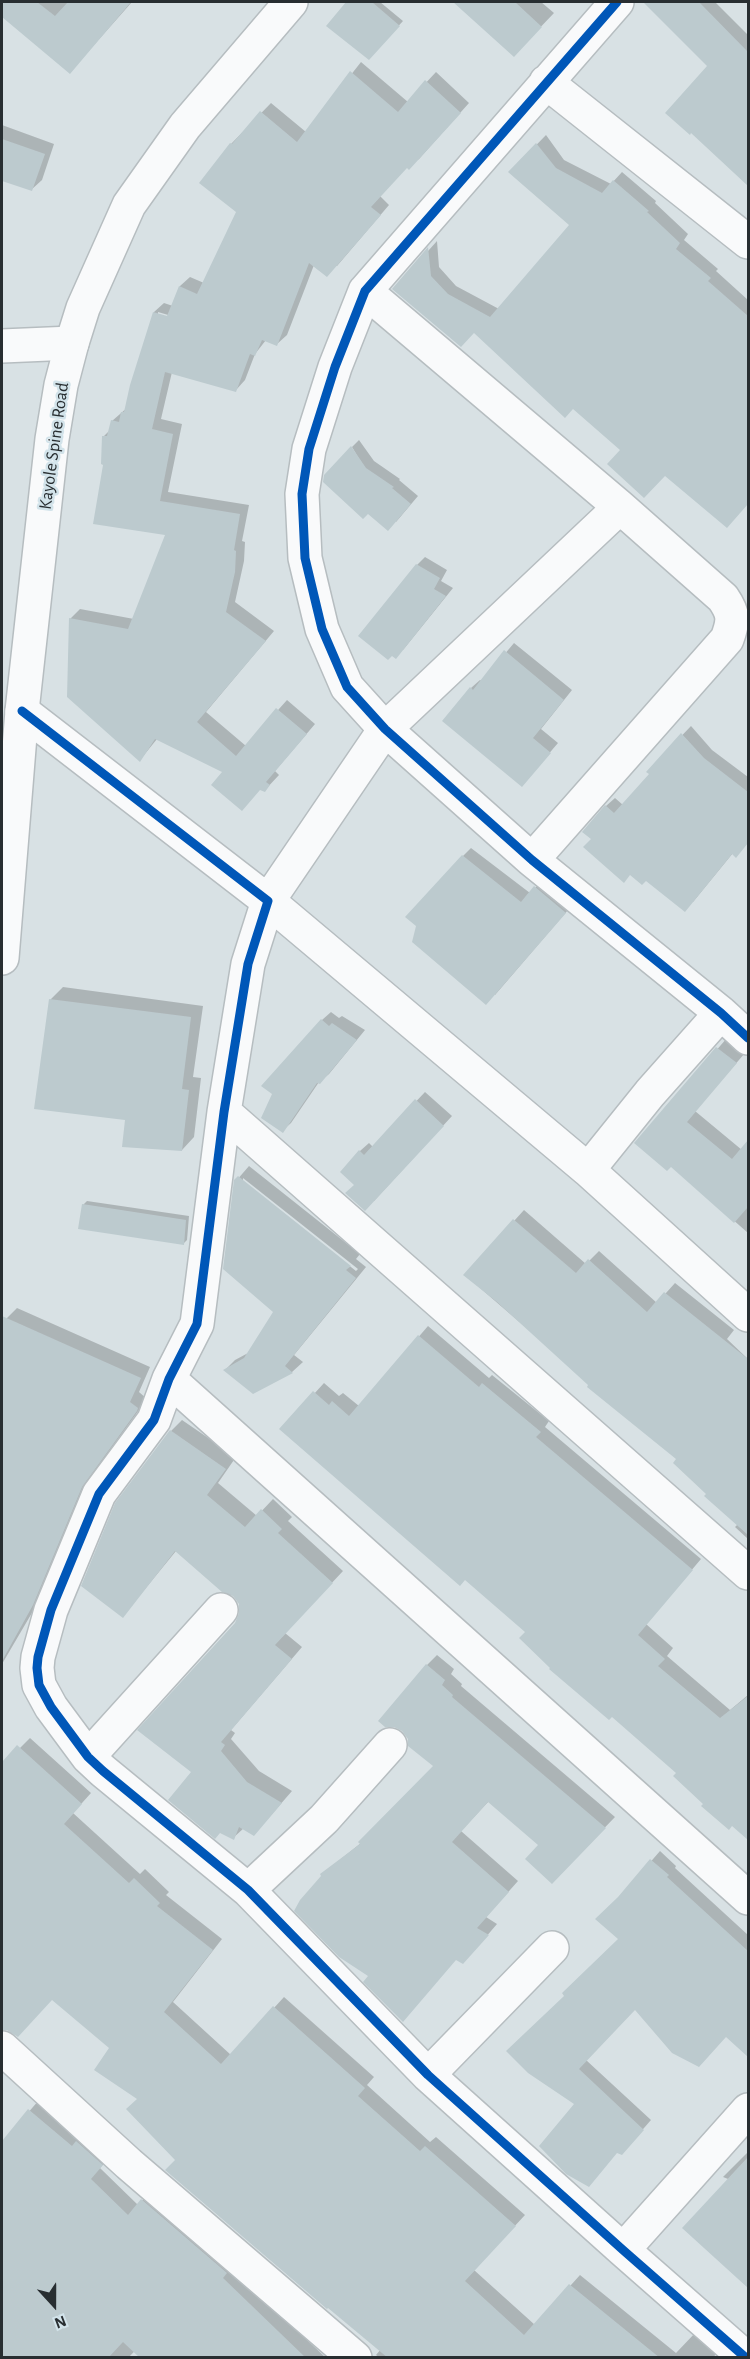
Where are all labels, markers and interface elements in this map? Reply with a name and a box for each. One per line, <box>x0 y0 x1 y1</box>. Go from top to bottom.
street label: Kayole Spine Road <box>34 381 74 511</box>
north arrow <box>24 2275 84 2335</box>
text: N <box>52 2312 69 2331</box>

